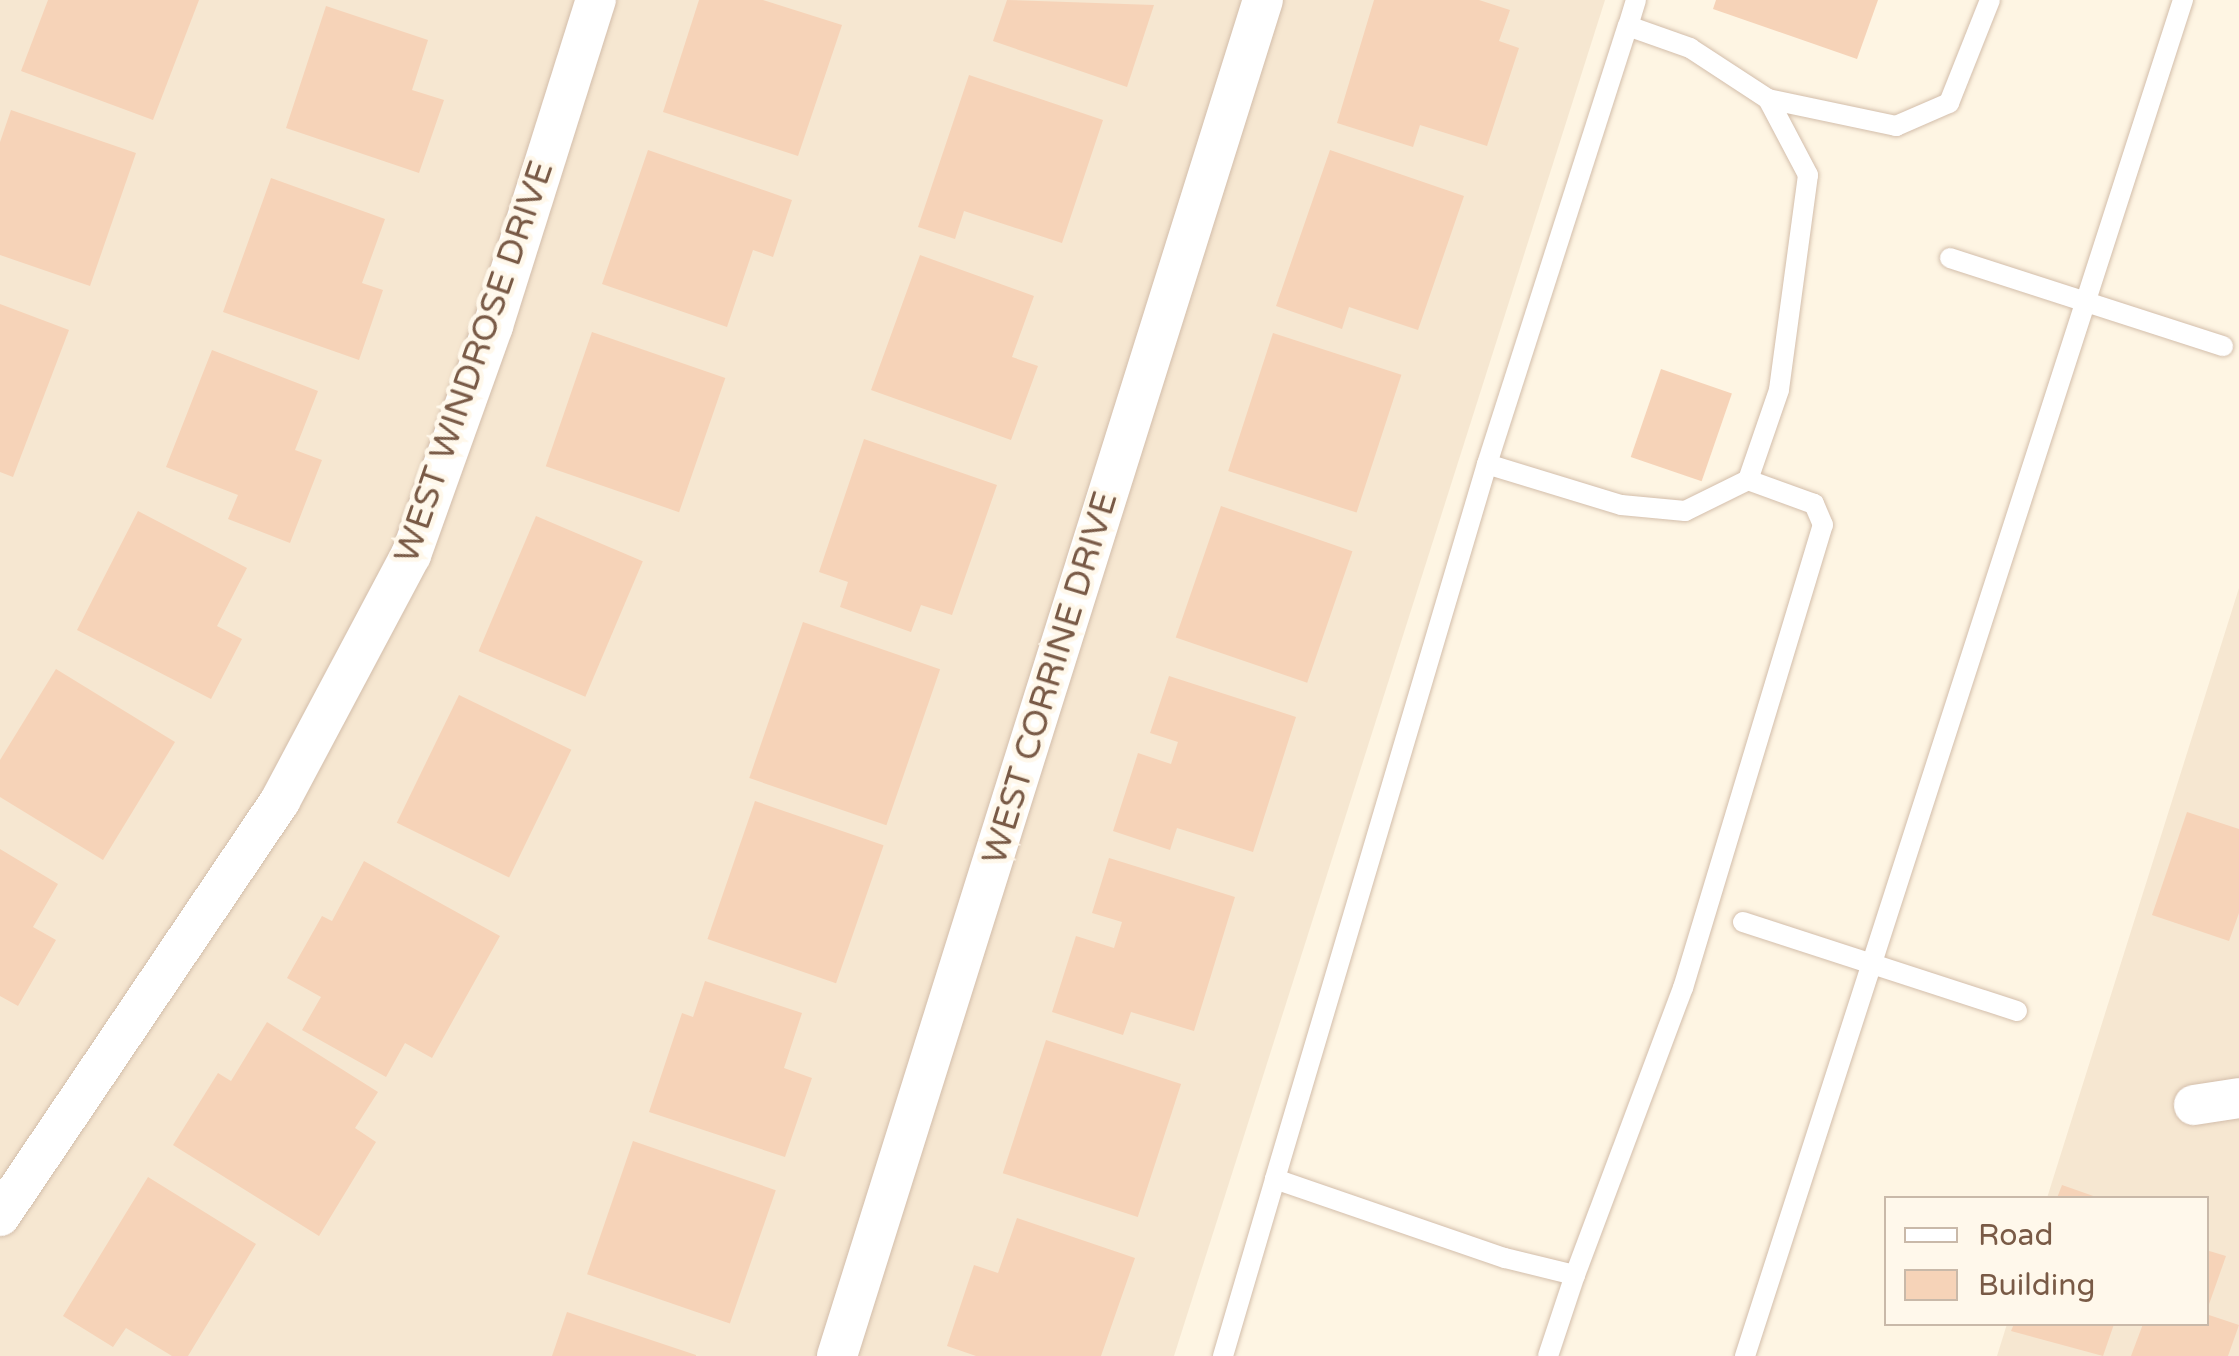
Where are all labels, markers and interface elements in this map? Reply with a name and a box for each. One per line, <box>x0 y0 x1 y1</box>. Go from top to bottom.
street label: WEST WINDROSE DRIVE <box>385 156 563 568</box>
street label: WEST CORRINE DRIVE <box>973 487 1127 869</box>
legend <box>1884 1196 2209 1326</box>
text: Road <box>1978 1217 2053 1254</box>
text: Building <box>1978 1267 2095 1304</box>

